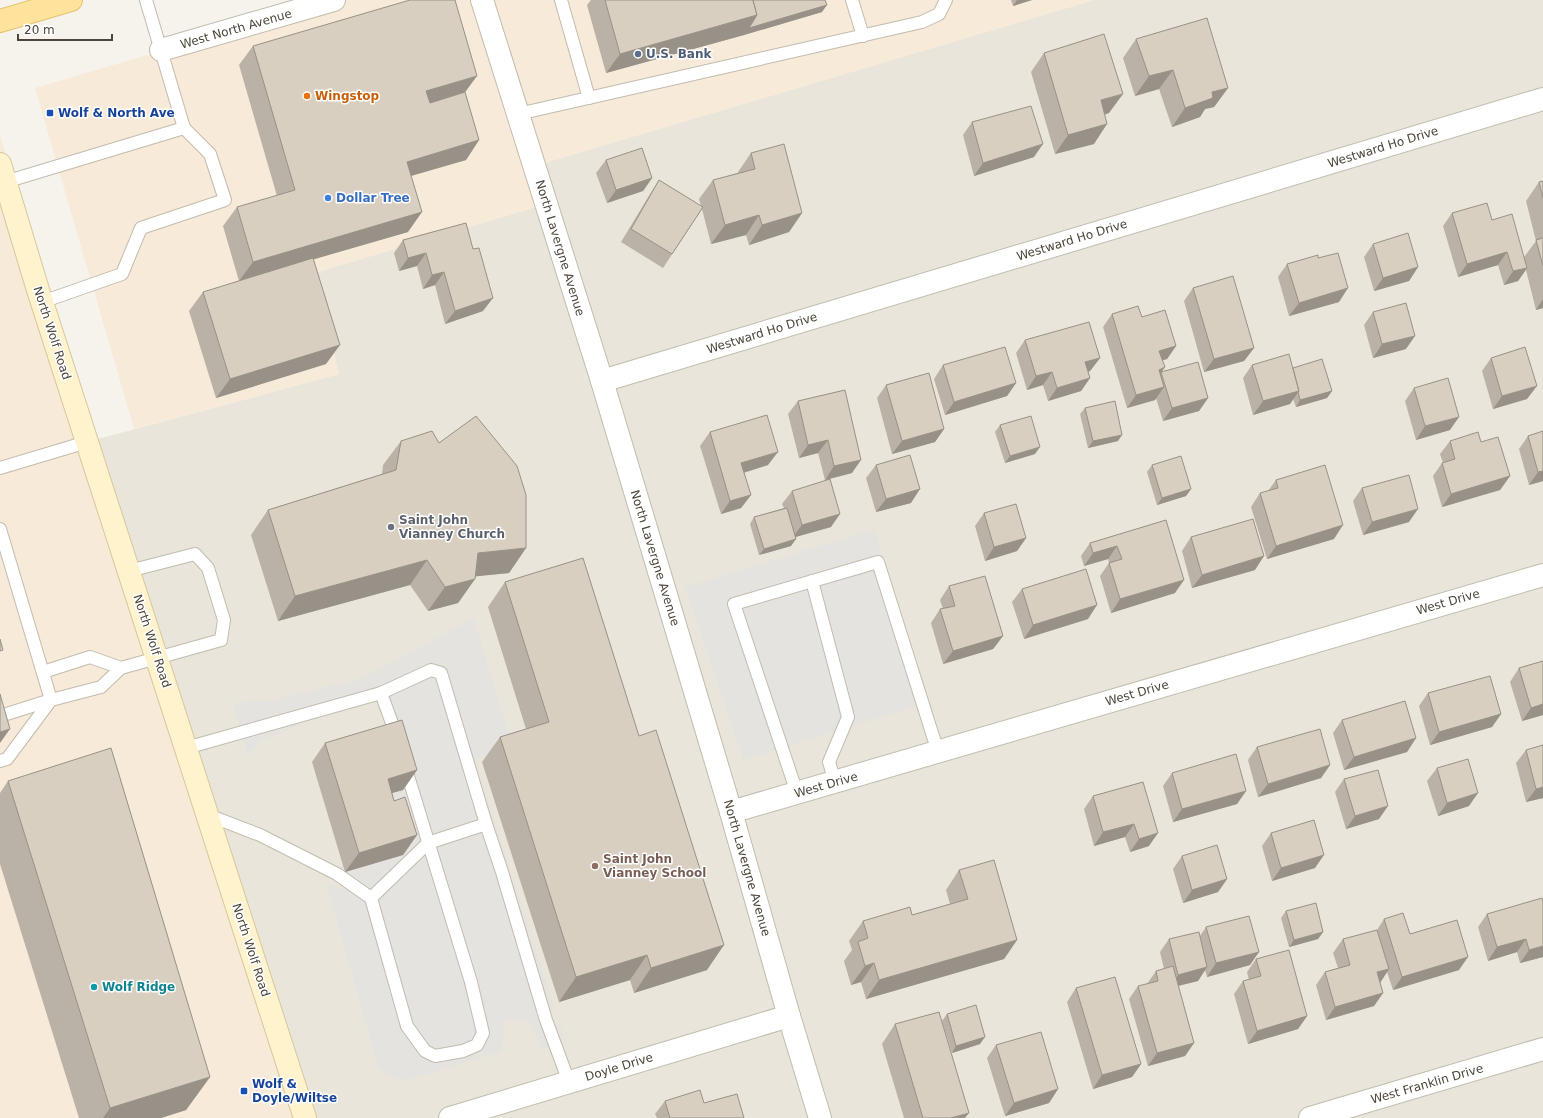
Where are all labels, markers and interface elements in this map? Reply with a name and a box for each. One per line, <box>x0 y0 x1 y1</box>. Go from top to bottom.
street label: West North Avenue <box>179 6 293 52</box>
scale bar <box>18 16 112 42</box>
text: 20 m <box>24 23 55 37</box>
place label: U.S. Bank <box>646 47 712 61</box>
marker: U.S. Bank <box>633 49 643 59</box>
place label: Wingstop <box>315 89 380 103</box>
marker: Wingstop <box>302 91 312 101</box>
place label: Wolf & North Ave <box>58 106 175 120</box>
marker: Wolf & North Ave <box>45 108 55 118</box>
street label: Westward Ho Drive <box>1326 123 1440 171</box>
street label: North Lavergne Avenue <box>533 178 587 318</box>
place label: Dollar Tree <box>336 191 410 205</box>
marker: Dollar Tree <box>323 193 333 203</box>
street label: Westward Ho Drive <box>1015 216 1129 264</box>
street label: North Wolf Road <box>30 285 74 381</box>
street label: Westward Ho Drive <box>705 309 819 357</box>
street label: North Lavergne Avenue <box>628 488 682 628</box>
place label: Saint John Vianney Church <box>399 513 505 541</box>
marker: Saint John Vianney Church <box>386 522 396 532</box>
street label: West Drive <box>1415 586 1481 618</box>
street label: North Wolf Road <box>130 593 174 689</box>
street label: West Drive <box>1104 677 1170 709</box>
street label: West Drive <box>793 769 859 801</box>
street label: North Lavergne Avenue <box>721 798 773 938</box>
place label: Saint John Vianney School <box>603 852 706 880</box>
marker: Saint John Vianney School <box>590 861 600 871</box>
street label: North Wolf Road <box>229 902 273 998</box>
place label: Wolf Ridge <box>102 980 175 994</box>
marker: Wolf Ridge <box>89 982 99 992</box>
street label: Doyle Drive <box>583 1050 655 1084</box>
street label: West Franklin Drive <box>1369 1061 1485 1107</box>
place label: Wolf & Doyle/Wiltse <box>252 1077 337 1105</box>
marker: Wolf & Doyle/Wiltse <box>239 1086 249 1096</box>

